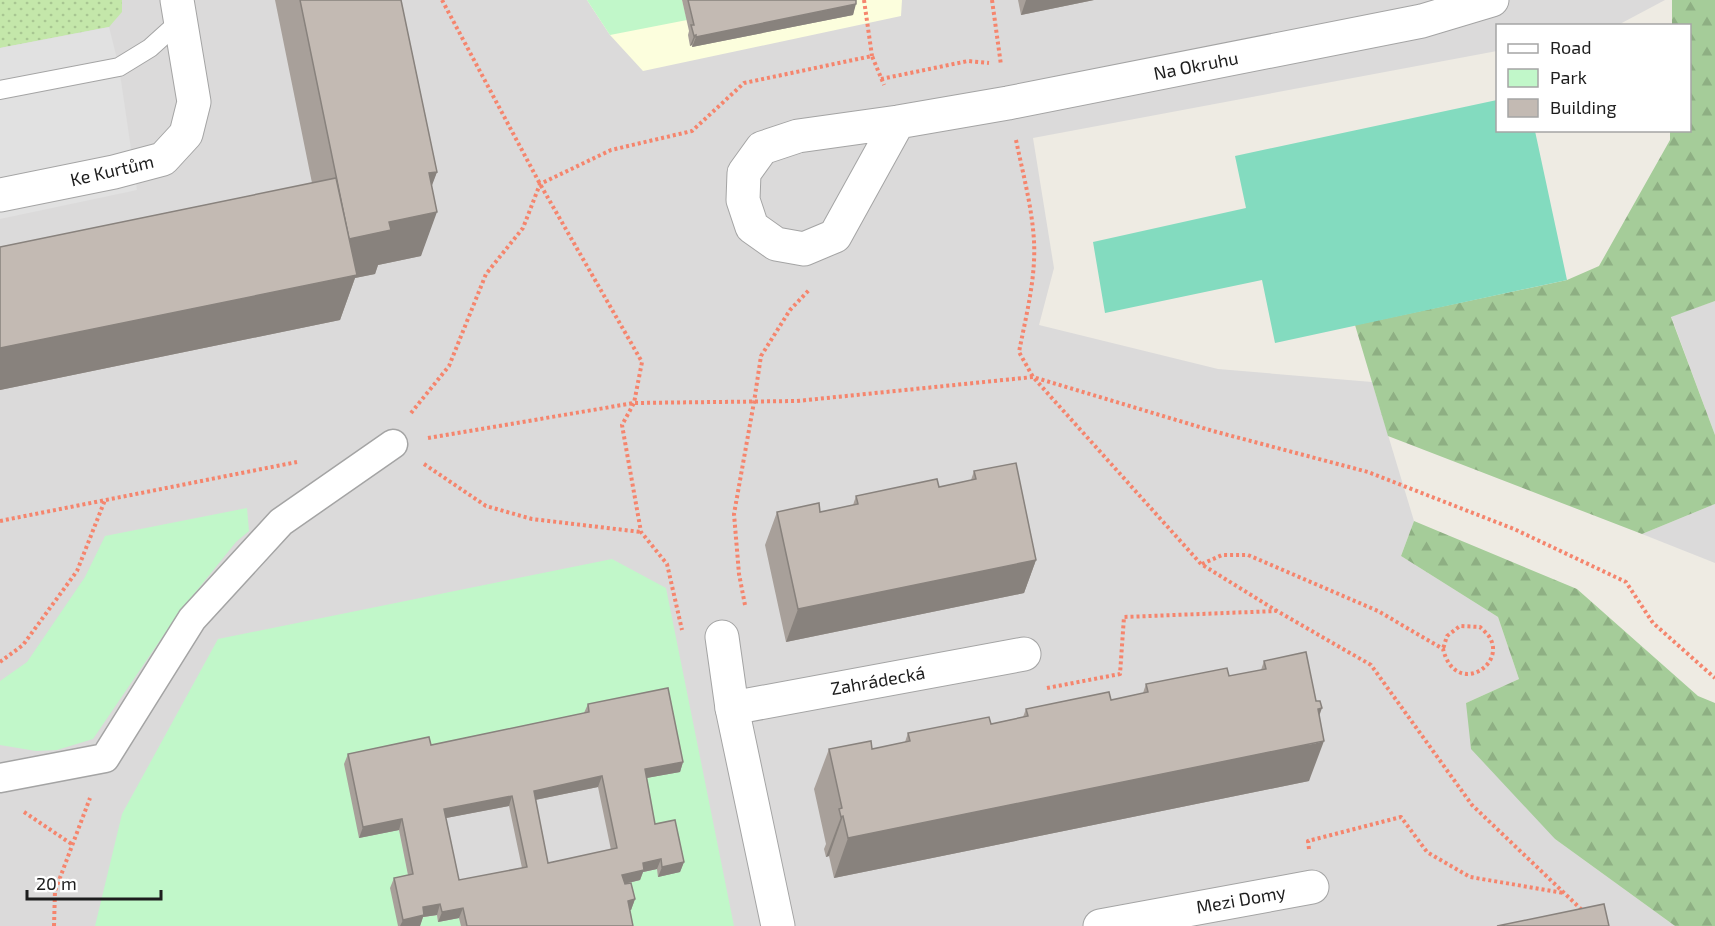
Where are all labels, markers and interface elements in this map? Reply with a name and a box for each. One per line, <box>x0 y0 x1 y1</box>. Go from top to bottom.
legend <box>1496 24 1691 132</box>
text: Road <box>1550 36 1591 58</box>
street label: Na Okruhu <box>1152 46 1240 84</box>
text: Park <box>1550 66 1587 88</box>
text: Building <box>1550 96 1617 118</box>
street label: Ke Kurtům <box>68 150 156 190</box>
street label: Zahrádecká <box>829 661 927 699</box>
scale bar <box>27 863 160 901</box>
text: 20 m <box>36 872 77 894</box>
street label: Mezi Domy <box>1194 880 1288 918</box>

